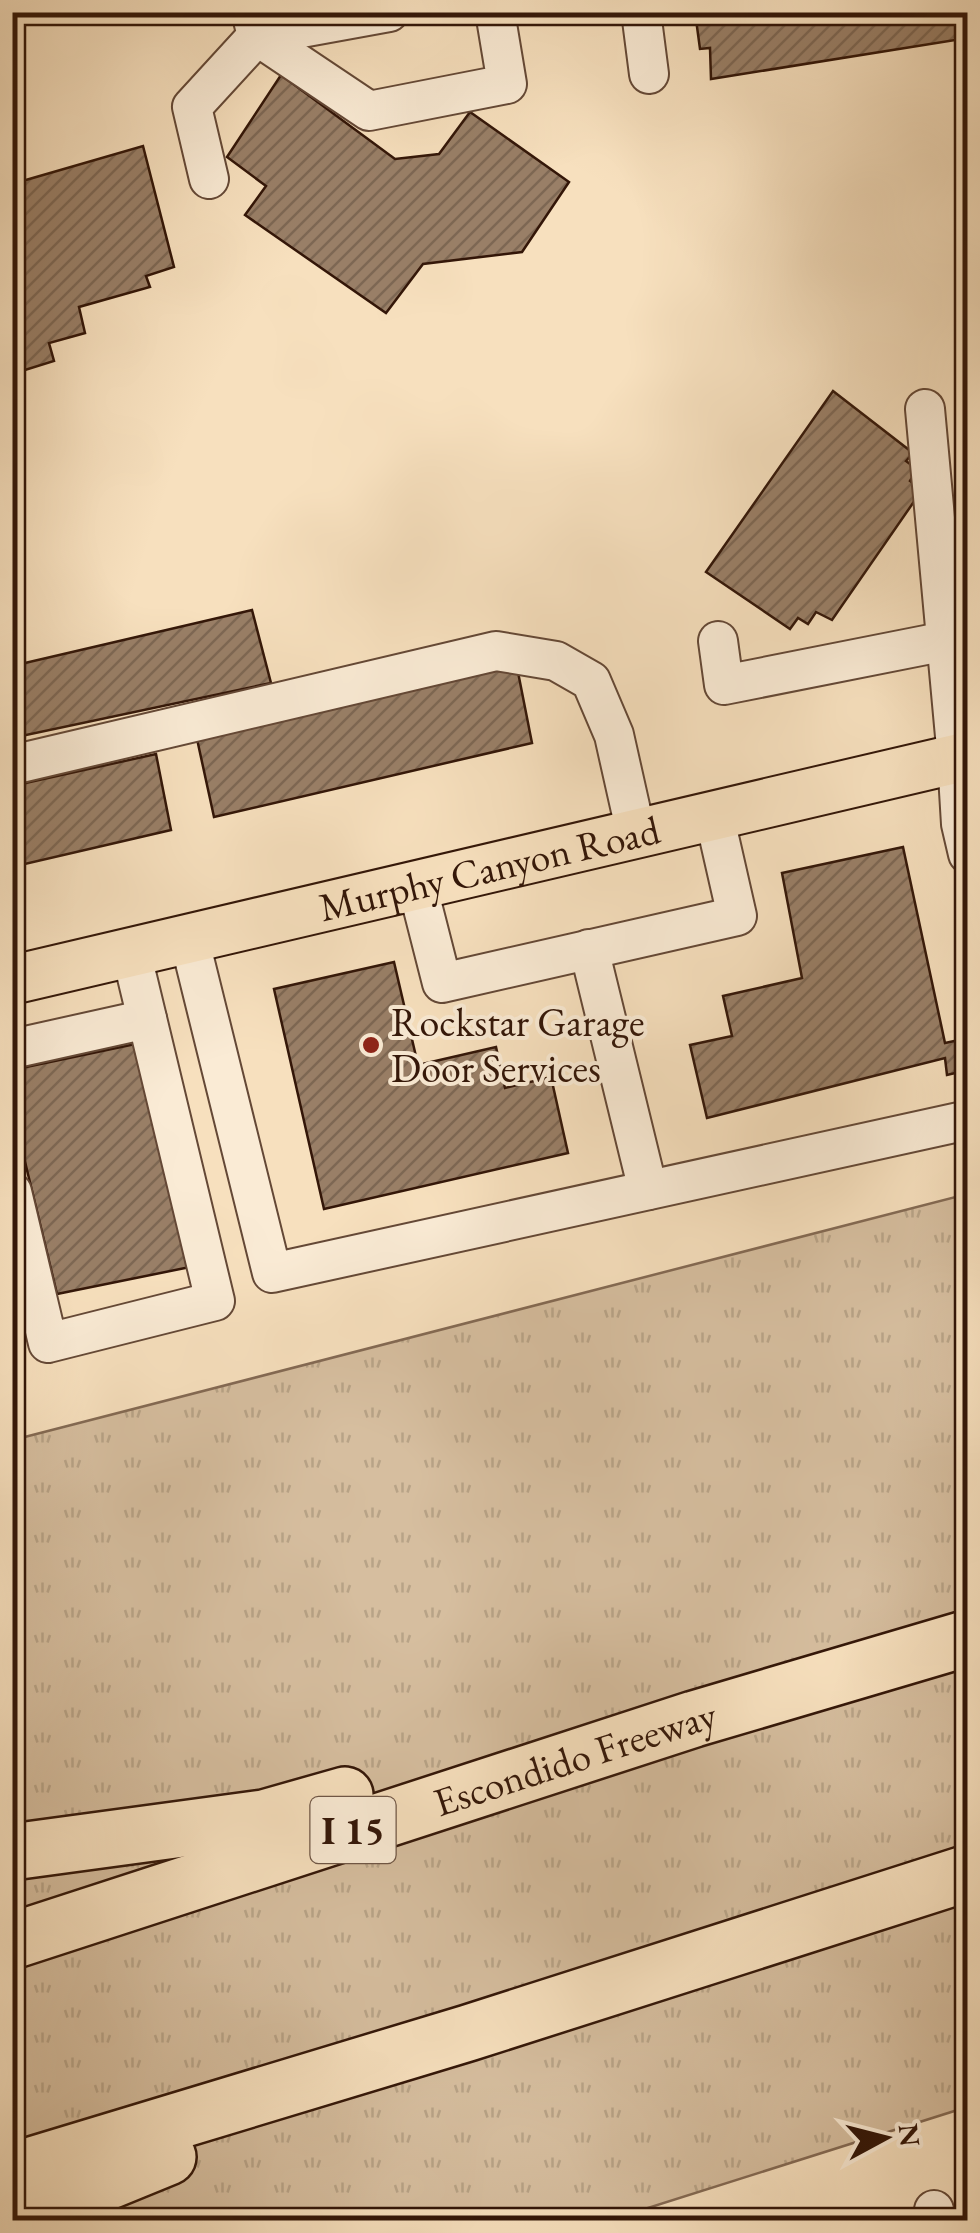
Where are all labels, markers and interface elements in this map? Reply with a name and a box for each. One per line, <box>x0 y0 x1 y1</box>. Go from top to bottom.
street label: Murphy Canyon Road <box>314 803 665 933</box>
place label: Rockstar Garage Door Services <box>391 996 645 1094</box>
marker: Rockstar Garage Door Services <box>360 1034 382 1056</box>
street label: Escondido Freeway <box>427 1688 723 1828</box>
road number: I 15 <box>310 1797 396 1863</box>
north arrow <box>835 2088 935 2188</box>
text: N <box>891 2122 929 2149</box>

